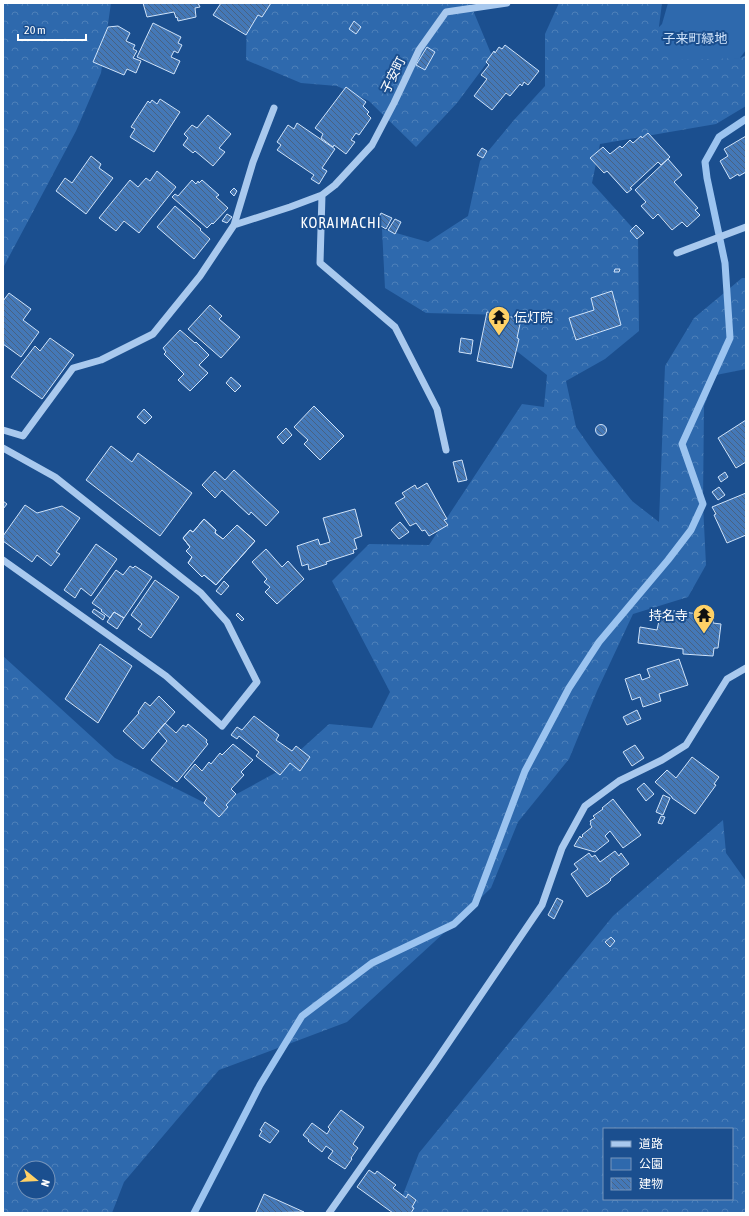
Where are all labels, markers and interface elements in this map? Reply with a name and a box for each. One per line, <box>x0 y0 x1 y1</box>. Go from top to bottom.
scale bar <box>18 16 86 42</box>
text: 20 m <box>24 23 46 37</box>
park label: 子来町緑地 <box>662 31 728 46</box>
street label: 子安町 <box>378 54 408 96</box>
district label: KORAIMACHI <box>300 214 382 231</box>
temple icon: 伝灯院 <box>486 304 512 337</box>
place label: 伝灯院 <box>514 310 553 325</box>
temple icon: 持名寺 <box>691 602 717 635</box>
place label: 持名寺 <box>649 608 688 623</box>
legend <box>603 1128 733 1200</box>
text: 道路 <box>639 1137 663 1151</box>
text: 公園 <box>639 1157 663 1171</box>
north arrow <box>16 1160 56 1200</box>
text: 建物 <box>639 1177 663 1191</box>
text: N <box>39 1178 52 1188</box>

